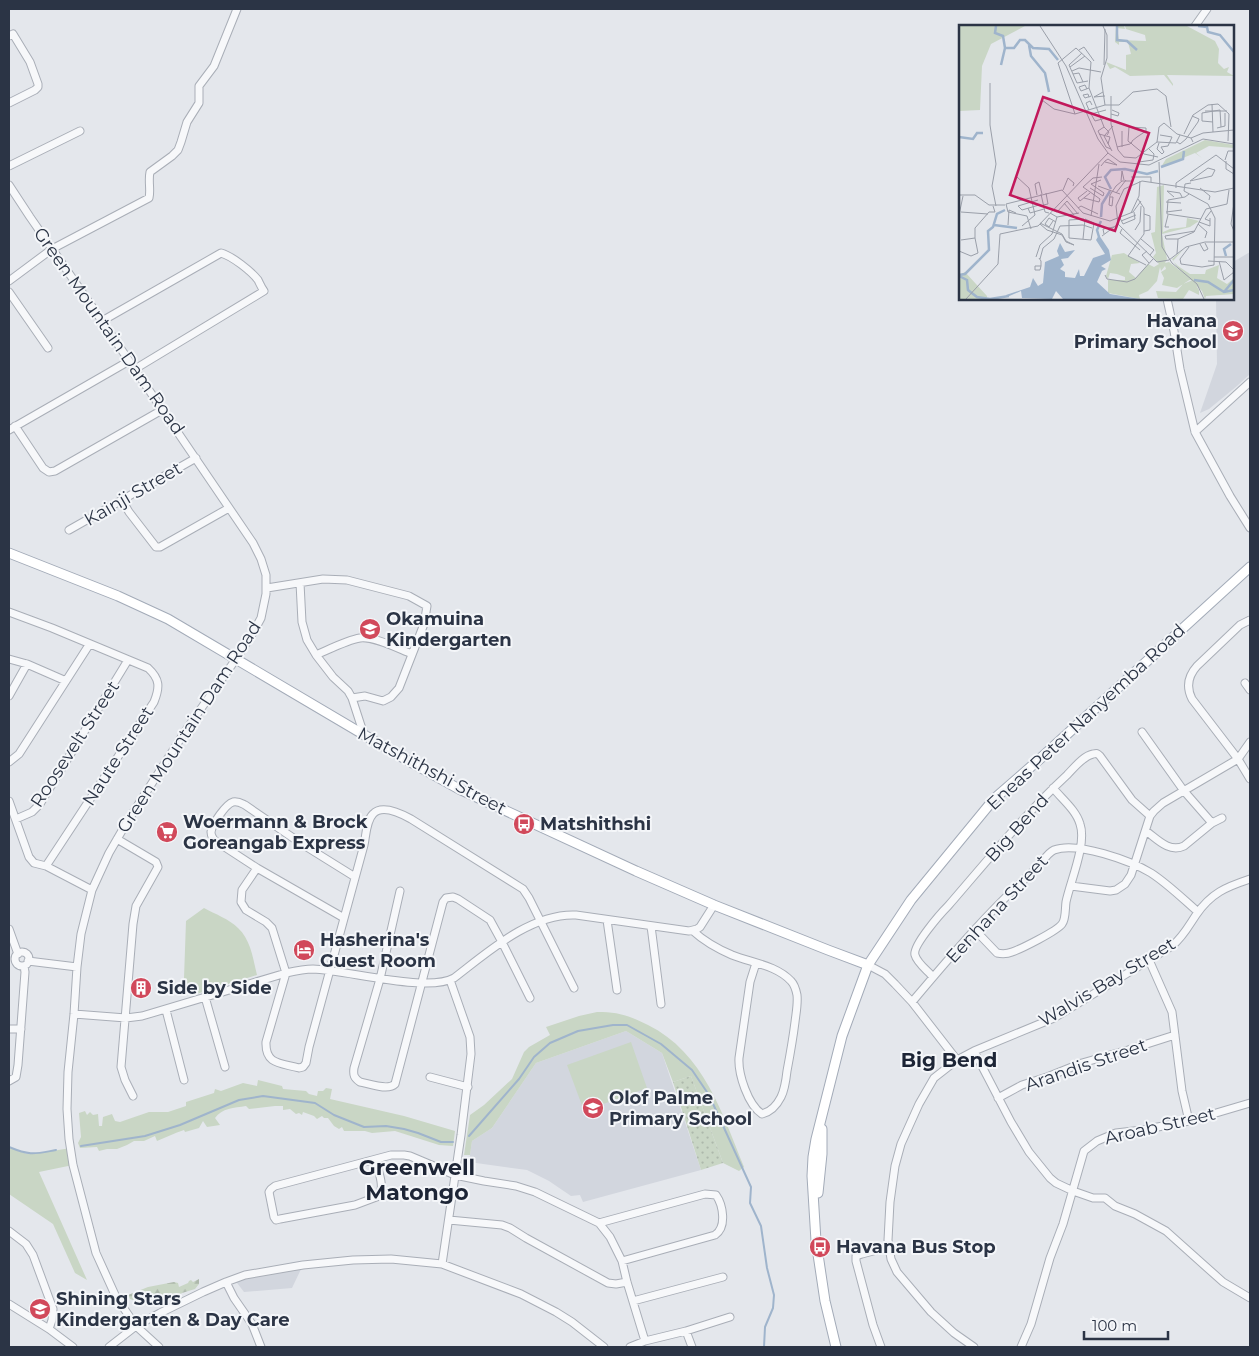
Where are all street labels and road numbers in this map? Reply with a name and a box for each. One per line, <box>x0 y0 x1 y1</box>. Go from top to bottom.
street label: Green Mountain Dam Road <box>29 223 189 439</box>
street label: Kainji Street <box>80 457 186 531</box>
street label: Green Mountain Dam Road <box>112 617 266 837</box>
street label: Eneas Peter Nanyemba Road <box>982 619 1190 815</box>
street label: Roosevelt Street <box>26 677 124 811</box>
street label: Naute Street <box>78 702 158 810</box>
street label: Matshithshi Street <box>354 723 510 819</box>
street label: Big Bend <box>981 789 1053 867</box>
street label: Eenhana Street <box>941 850 1053 968</box>
street label: Walvis Bay Street <box>1035 933 1179 1031</box>
street label: Arandis Street <box>1022 1034 1150 1096</box>
street label: Aroab Street <box>1102 1103 1218 1149</box>

